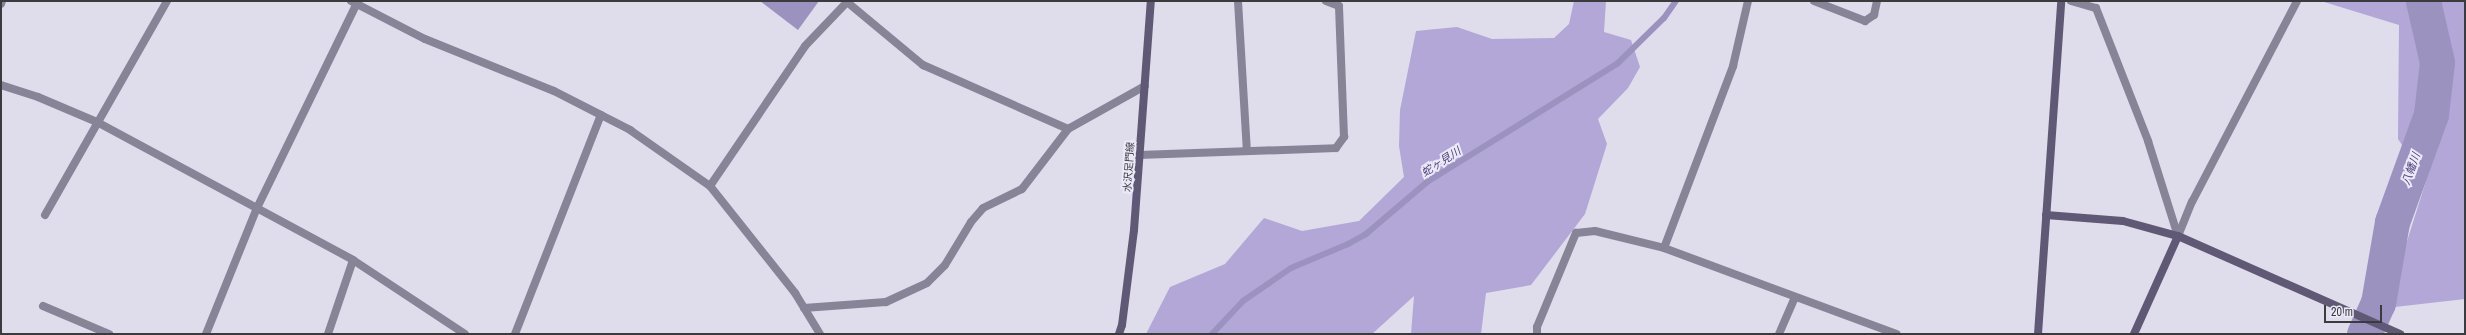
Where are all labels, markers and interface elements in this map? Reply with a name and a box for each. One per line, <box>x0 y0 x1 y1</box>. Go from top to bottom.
street label: 水沢足門線 <box>1121 142 1137 192</box>
water label: 蛇ヶ見川 <box>1419 144 1463 180</box>
water label: 八幡川 <box>2399 151 2423 187</box>
scale bar <box>2326 297 2384 323</box>
text: 20 m <box>2331 304 2353 320</box>

